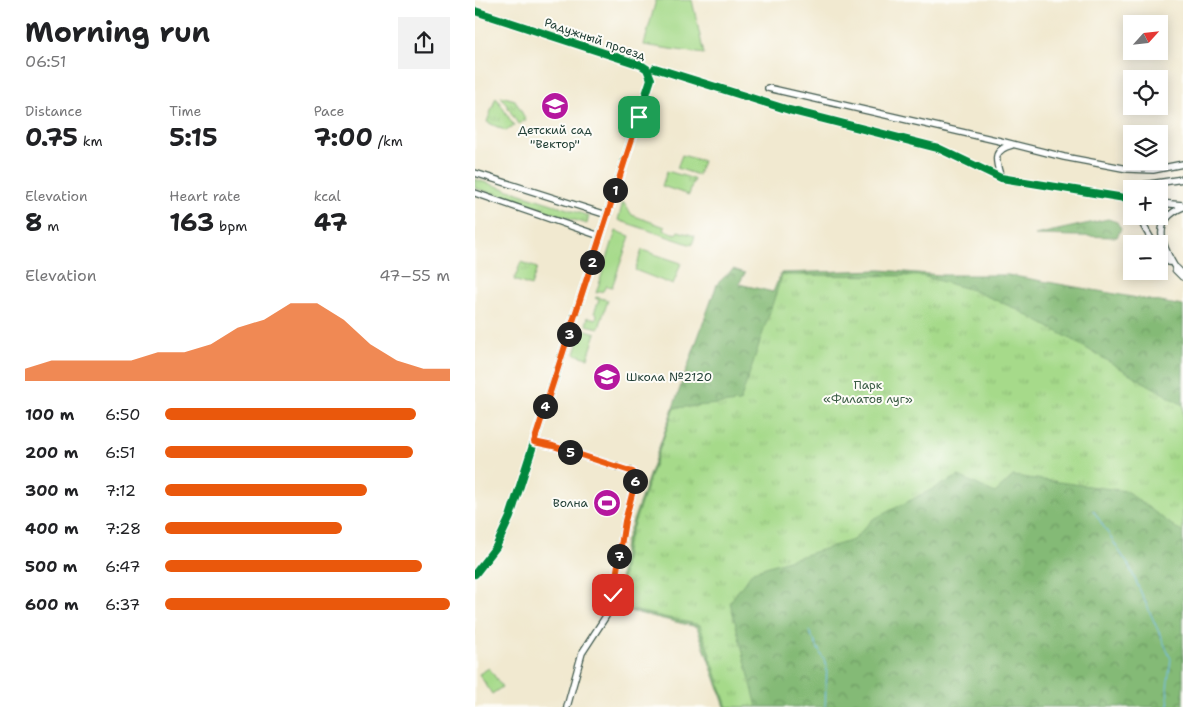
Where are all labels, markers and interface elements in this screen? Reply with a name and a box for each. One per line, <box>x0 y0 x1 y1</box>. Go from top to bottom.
text: Morning run <box>25 13 210 51</box>
street label: Радужный проезд <box>542 14 648 64</box>
north arrow <box>1123 15 1167 60</box>
map controls <box>1123 15 1168 280</box>
button: share <box>398 17 450 69</box>
text: 06:51 <box>25 51 66 72</box>
button: locate <box>1123 70 1168 115</box>
school or university icon: Детский сад "Вектор" <box>540 91 570 121</box>
pin <box>618 96 660 138</box>
text: Distance <box>25 102 82 120</box>
text: Time <box>169 102 201 120</box>
text: Pace <box>314 102 344 120</box>
icon: arrive <box>625 103 653 131</box>
text: 0.75 <box>25 120 78 154</box>
text: 5:15 <box>169 120 218 154</box>
text: 7:00 <box>314 120 373 154</box>
place label: Детский сад "Вектор" <box>518 122 592 152</box>
button: layers <box>1123 125 1168 170</box>
text: km <box>78 132 102 150</box>
text: /km <box>373 132 403 150</box>
pin: 1 <box>603 178 627 202</box>
button: + <box>1123 180 1168 225</box>
text: 1 <box>612 181 619 199</box>
text: Elevation <box>25 187 88 205</box>
text: Heart rate <box>169 187 241 205</box>
text: kcal <box>314 187 341 205</box>
text: 8 <box>25 205 43 239</box>
text: 163 <box>169 205 214 239</box>
text: 47 <box>314 205 348 239</box>
text: m <box>43 217 59 235</box>
text: bpm <box>214 217 247 235</box>
button: − <box>1123 235 1168 280</box>
pin: 2 <box>579 250 605 274</box>
text: 2 <box>588 253 597 271</box>
text: Elevation <box>25 265 97 286</box>
text: 47–55 m <box>379 265 450 286</box>
pin: 3 <box>557 322 581 346</box>
text: 3 <box>565 325 574 343</box>
school or university icon: Школа №2120 <box>592 362 622 392</box>
place label: Школа №2120 <box>626 369 712 385</box>
park label: Парк «Филатов луг» <box>823 377 913 407</box>
pin: 4 <box>533 394 557 418</box>
text: 4 <box>541 397 550 415</box>
text: 100 m <box>25 404 74 425</box>
text: 6:50 <box>105 404 141 425</box>
pin: 5 <box>557 440 583 464</box>
text: 200 m <box>25 442 78 463</box>
text: 6:51 <box>105 442 135 463</box>
text: 5 <box>566 443 575 461</box>
pin: 6 <box>623 468 647 494</box>
text: 6 <box>631 472 640 490</box>
text: 300 m <box>25 480 79 501</box>
text: 7:12 <box>105 480 136 501</box>
sports icon: Волна <box>592 488 622 518</box>
place label: Волна <box>553 495 589 511</box>
text: 400 m <box>25 518 79 539</box>
text: 7:28 <box>105 518 141 539</box>
pin: 7 <box>607 544 631 568</box>
text: 7 <box>615 547 624 565</box>
text: 500 m <box>25 556 77 577</box>
text: 6:47 <box>105 556 140 577</box>
pin <box>592 574 634 616</box>
icon: check <box>599 581 627 609</box>
text: 600 m <box>25 594 79 615</box>
text: 6:37 <box>105 594 140 615</box>

